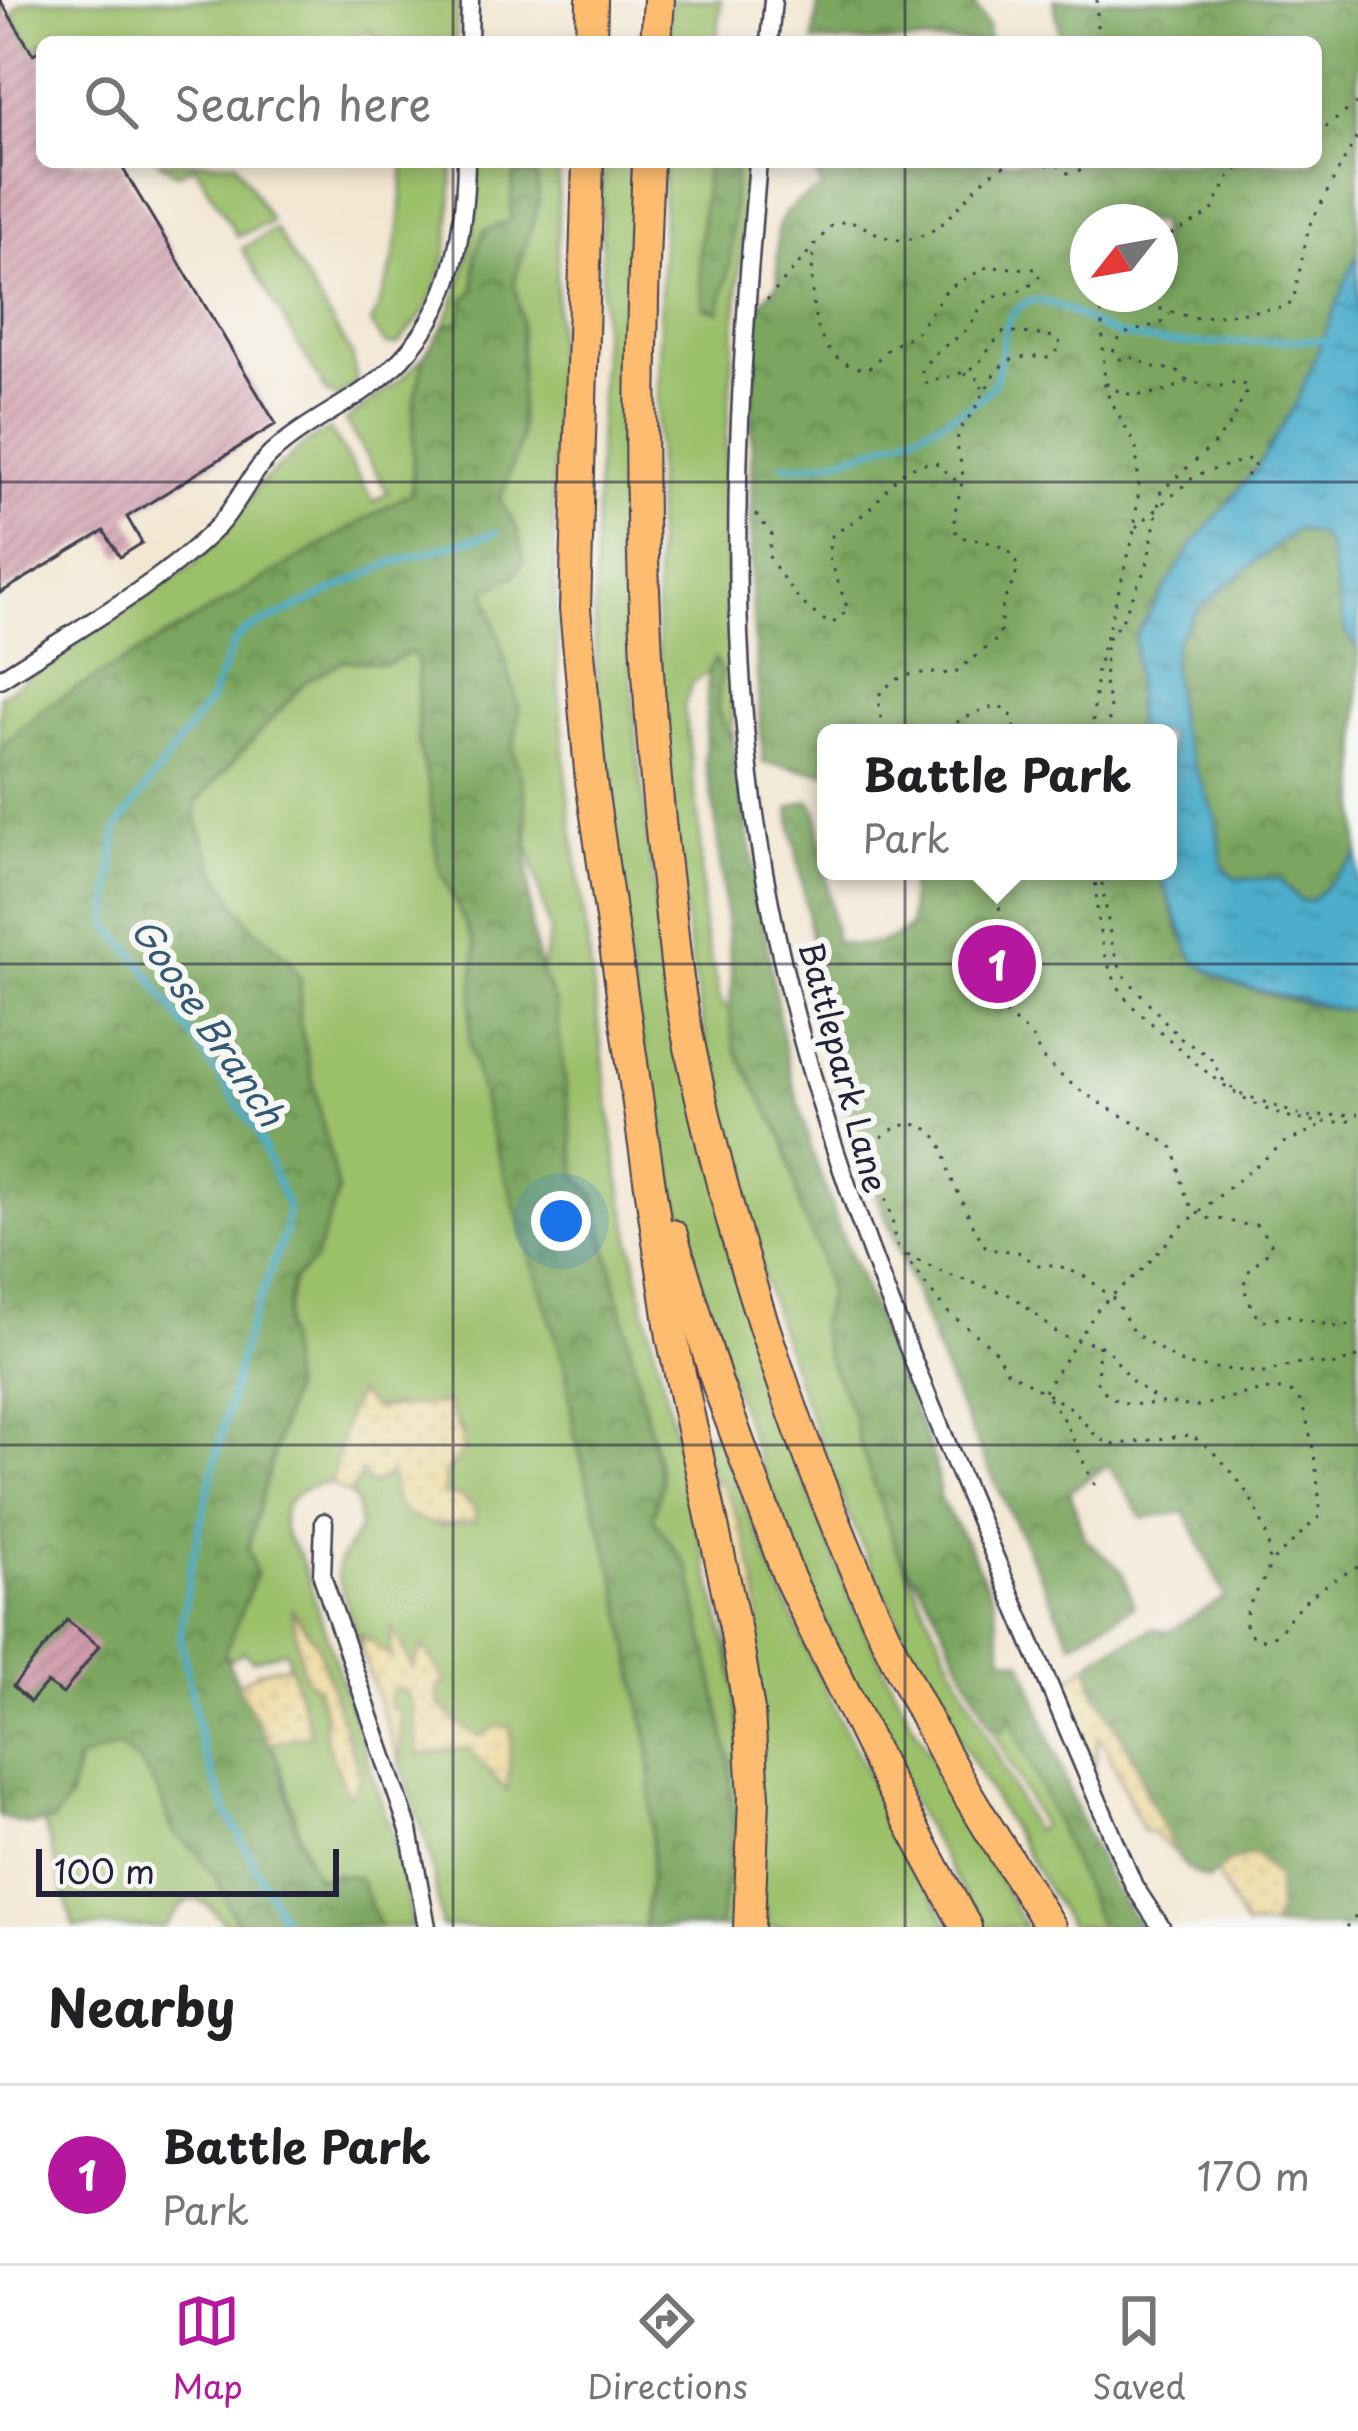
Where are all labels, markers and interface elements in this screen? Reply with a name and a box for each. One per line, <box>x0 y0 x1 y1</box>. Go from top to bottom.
search box <box>36 36 1322 168</box>
text: Search here <box>174 68 431 136</box>
icon: search <box>78 69 144 135</box>
north arrow <box>1070 204 1178 312</box>
popup <box>817 724 1177 880</box>
text: Battle Park <box>863 739 1131 807</box>
text: Park <box>863 807 950 866</box>
water label: Goose Branch <box>119 906 299 1137</box>
pin: 1 <box>958 919 1036 1009</box>
street label: Battlepark Lane <box>787 936 903 1198</box>
your location <box>531 1191 591 1251</box>
scale bar <box>36 1843 339 1896</box>
text: 100 m <box>54 1845 155 1895</box>
text: Nearby <box>48 1967 235 2044</box>
text: Battle Park <box>162 2111 431 2179</box>
text: 1 <box>78 2145 96 2204</box>
text: 170 m <box>1197 2145 1310 2204</box>
text: Park <box>162 2179 249 2238</box>
tab: Map <box>172 2288 243 2410</box>
tab: Directions <box>587 2288 748 2410</box>
tab: Saved <box>1092 2288 1186 2410</box>

